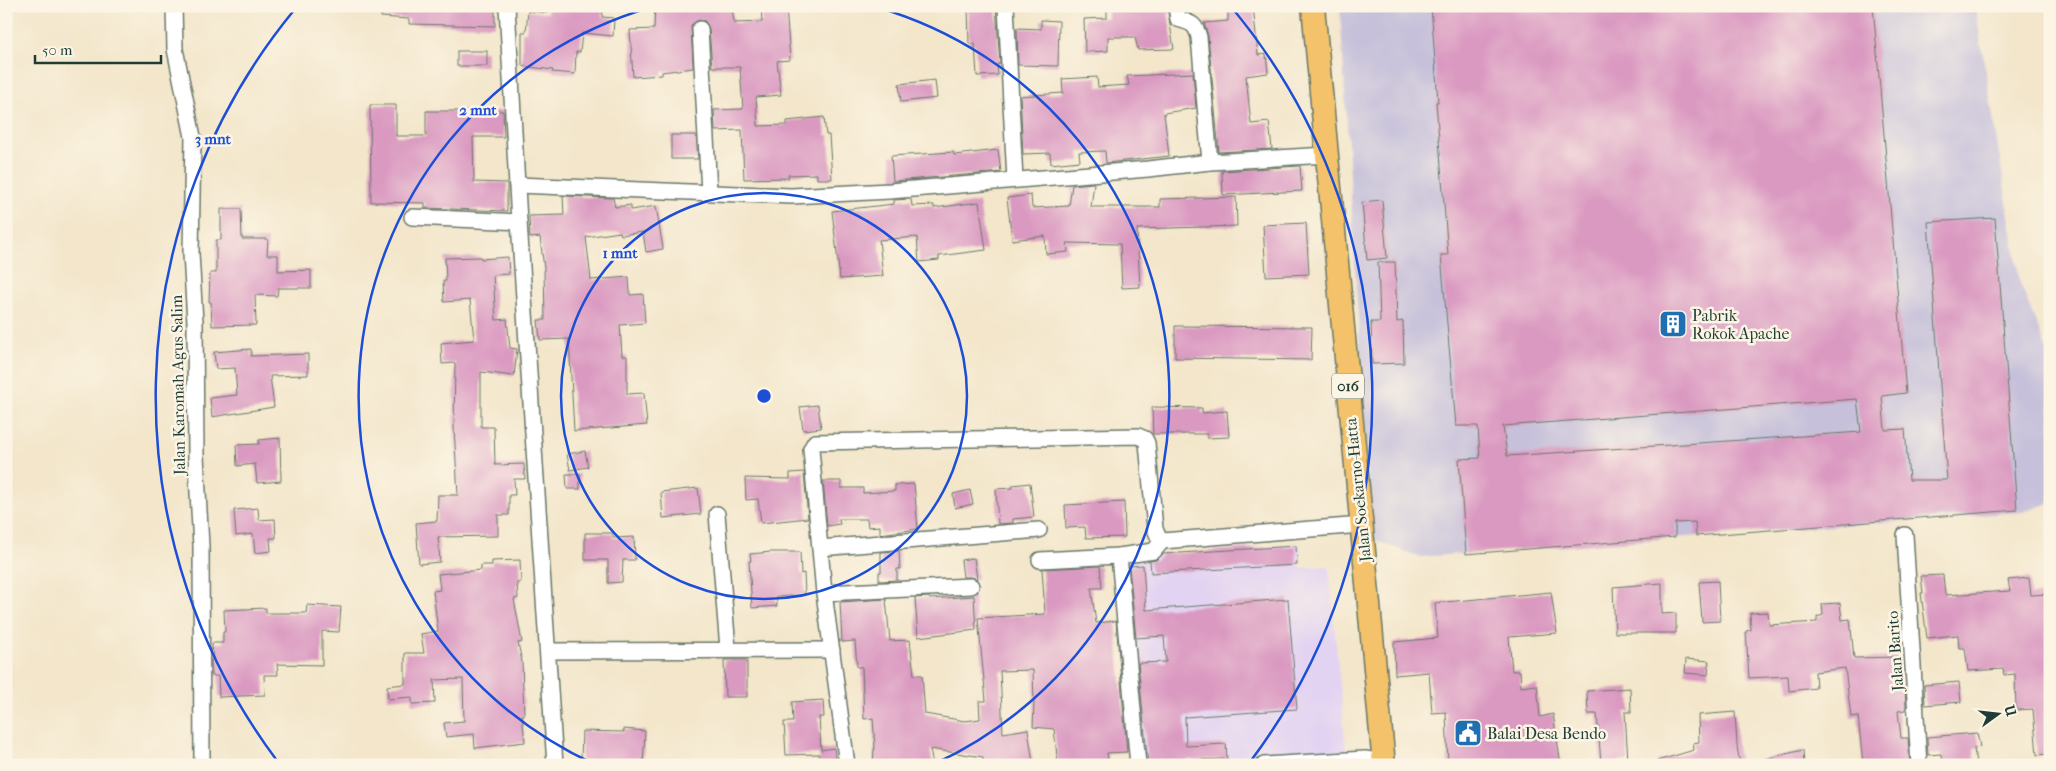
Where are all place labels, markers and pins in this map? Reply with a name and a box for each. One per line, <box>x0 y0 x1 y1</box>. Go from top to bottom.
place label: Pabrik Rokok Apache <box>1692 306 1789 343</box>
building icon: Pabrik Rokok Apache <box>1658 309 1688 339</box>
centre of rings <box>755 387 773 405</box>
public building icon: Balai Desa Bendo <box>1453 718 1483 748</box>
place label: Balai Desa Bendo <box>1487 724 1606 743</box>

